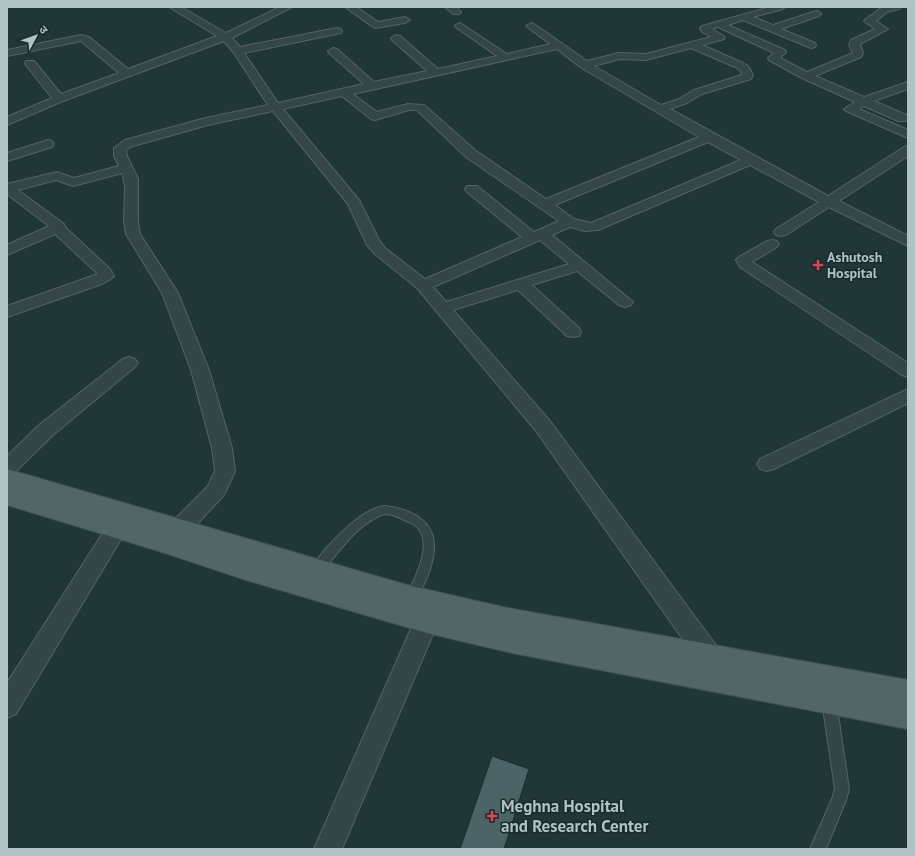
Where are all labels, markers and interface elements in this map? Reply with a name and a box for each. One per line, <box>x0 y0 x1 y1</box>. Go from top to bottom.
north arrow <box>16 16 56 56</box>
text: उ <box>36 22 51 37</box>
place label: Ashutosh Hospital <box>827 248 882 282</box>
marker: Ashutosh Hospital <box>812 259 824 271</box>
place label: Meghna Hospital and Research Center <box>501 795 648 837</box>
marker: Meghna Hospital and Research Center <box>486 810 498 822</box>

